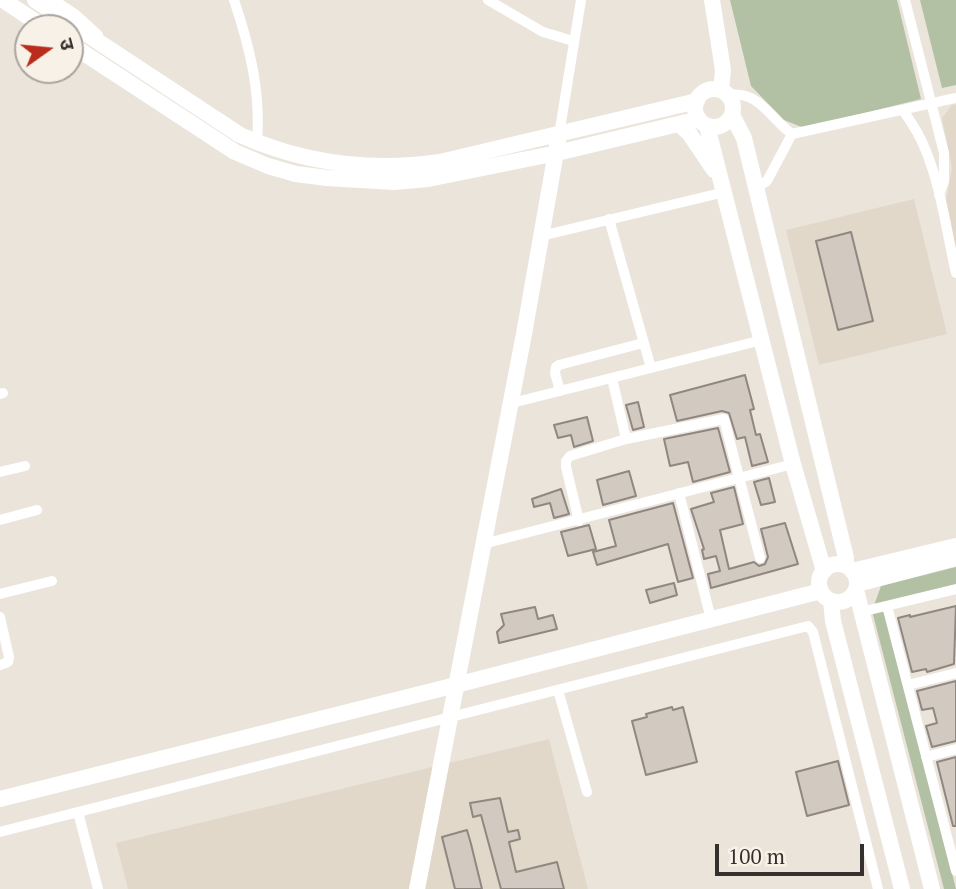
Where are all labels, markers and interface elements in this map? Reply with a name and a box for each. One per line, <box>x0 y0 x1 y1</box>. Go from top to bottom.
north arrow <box>14 14 84 84</box>
text: उ <box>54 35 81 53</box>
scale bar <box>718 830 867 874</box>
text: 100 m <box>728 842 785 870</box>

